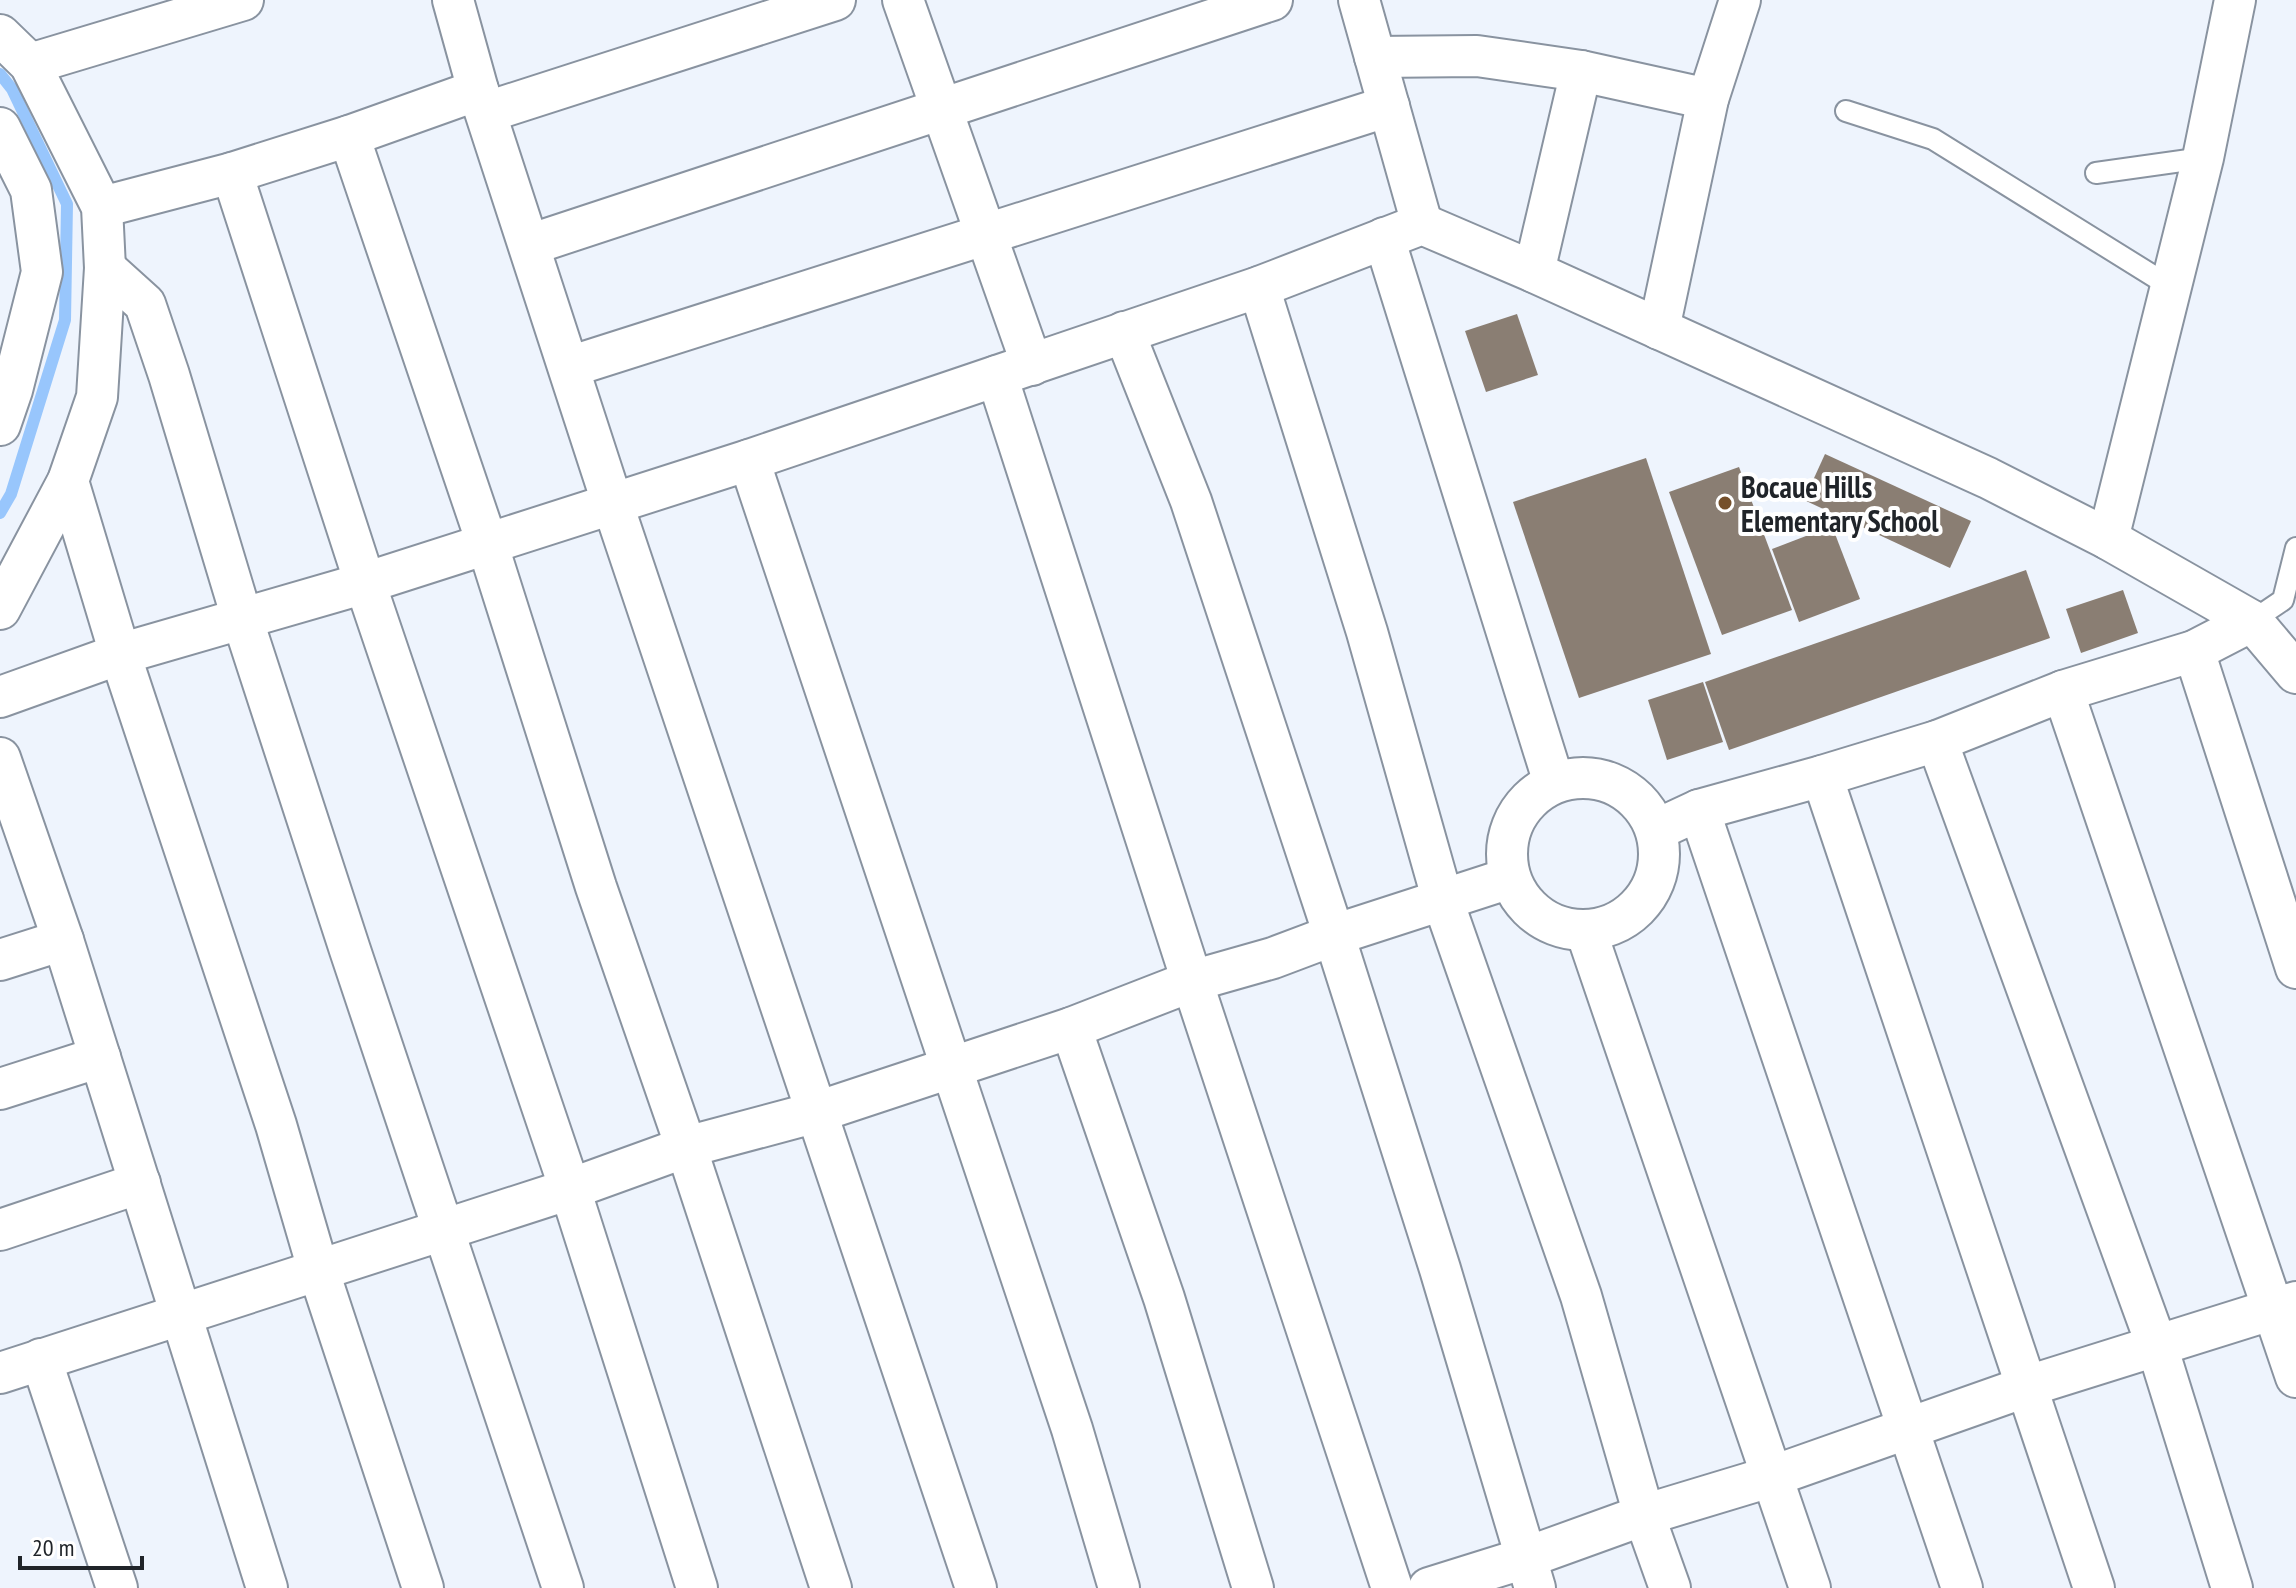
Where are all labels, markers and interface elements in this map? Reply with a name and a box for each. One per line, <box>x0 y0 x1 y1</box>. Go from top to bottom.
place label: Bocaue Hills Elementary School <box>1741 467 1939 540</box>
marker: Bocaue Hills Elementary School <box>1716 494 1734 512</box>
scale bar <box>20 1520 142 1570</box>
text: 20 m <box>32 1532 74 1563</box>

